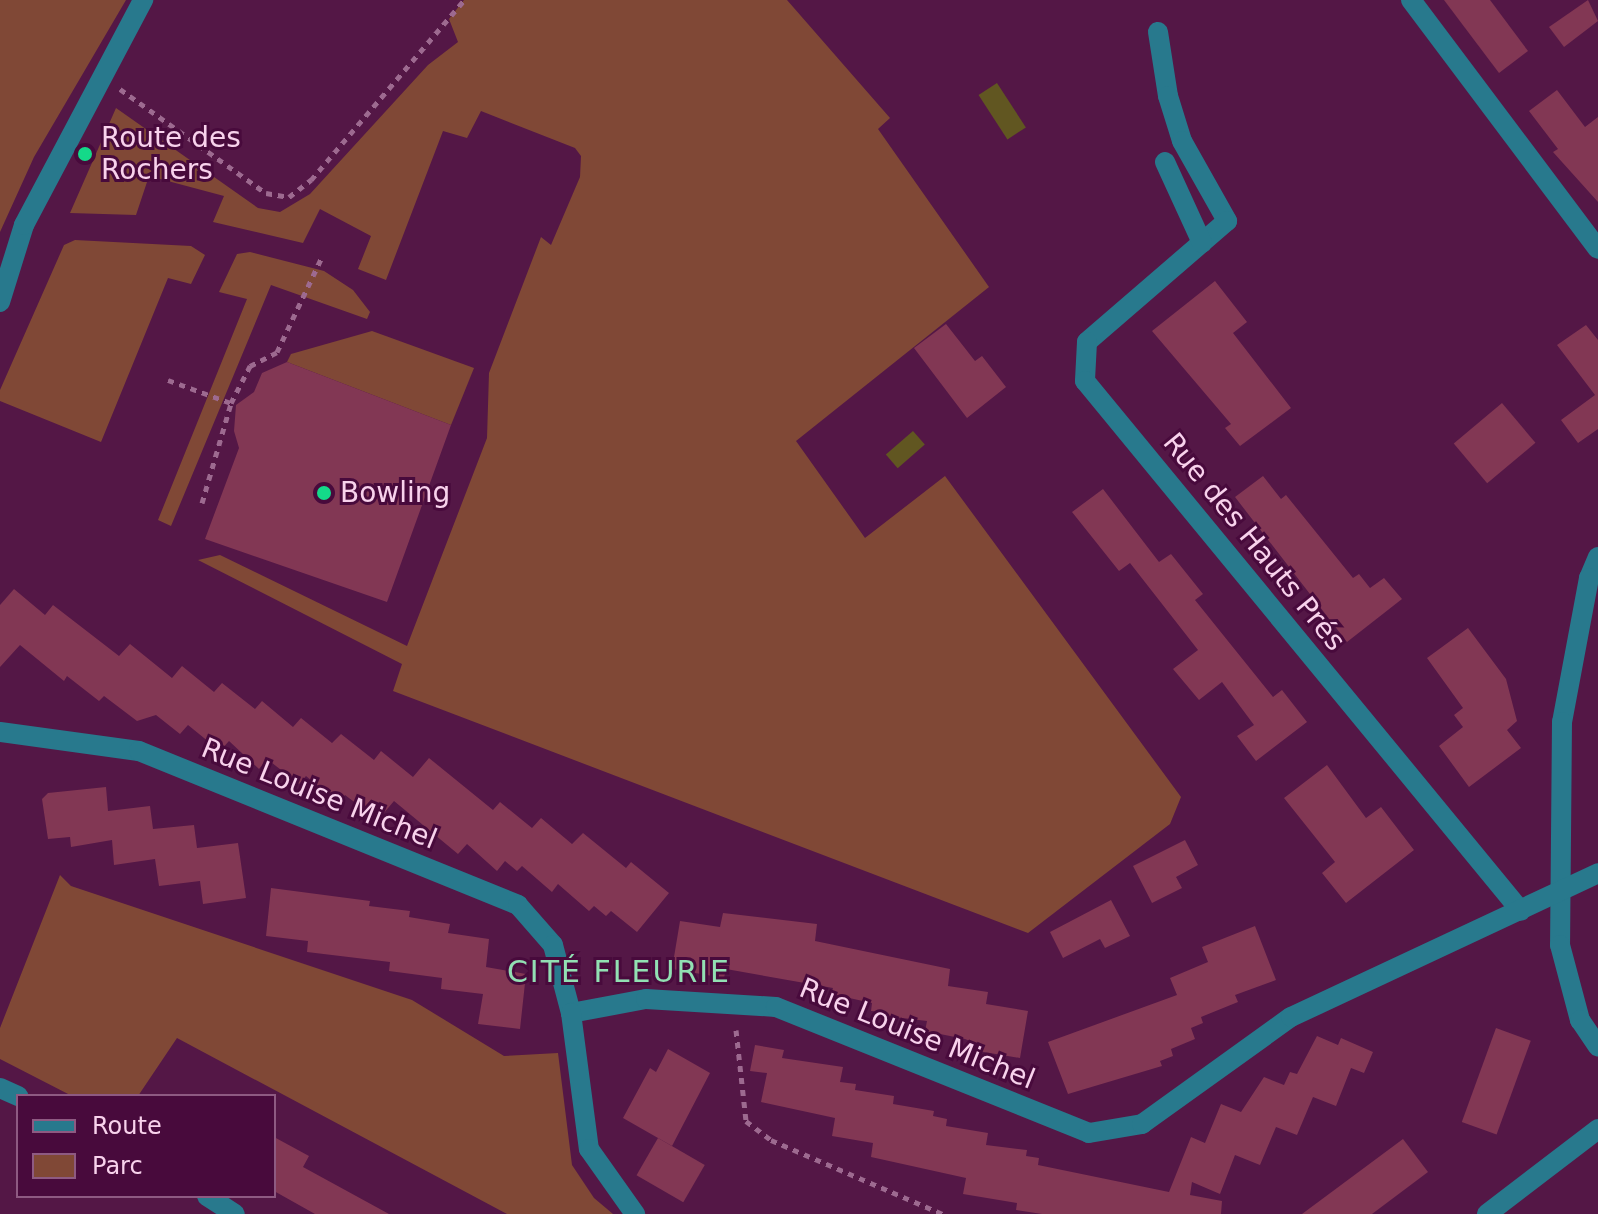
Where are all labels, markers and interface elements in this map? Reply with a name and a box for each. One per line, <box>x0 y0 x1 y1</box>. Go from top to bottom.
place label: Route des Rochers <box>101 121 241 187</box>
marker: Route des Rochers <box>76 145 94 163</box>
street label: Rue des Hauts Prés <box>1156 426 1352 658</box>
place label: Bowling <box>340 476 450 510</box>
marker: Bowling <box>315 484 333 502</box>
street label: Rue Louise Michel <box>197 731 441 857</box>
district label: CITÉ FLEURIE <box>507 954 731 990</box>
street label: Rue Louise Michel <box>795 971 1039 1097</box>
legend <box>16 1094 276 1198</box>
text: Route <box>92 1112 162 1140</box>
text: Parc <box>92 1152 143 1180</box>

